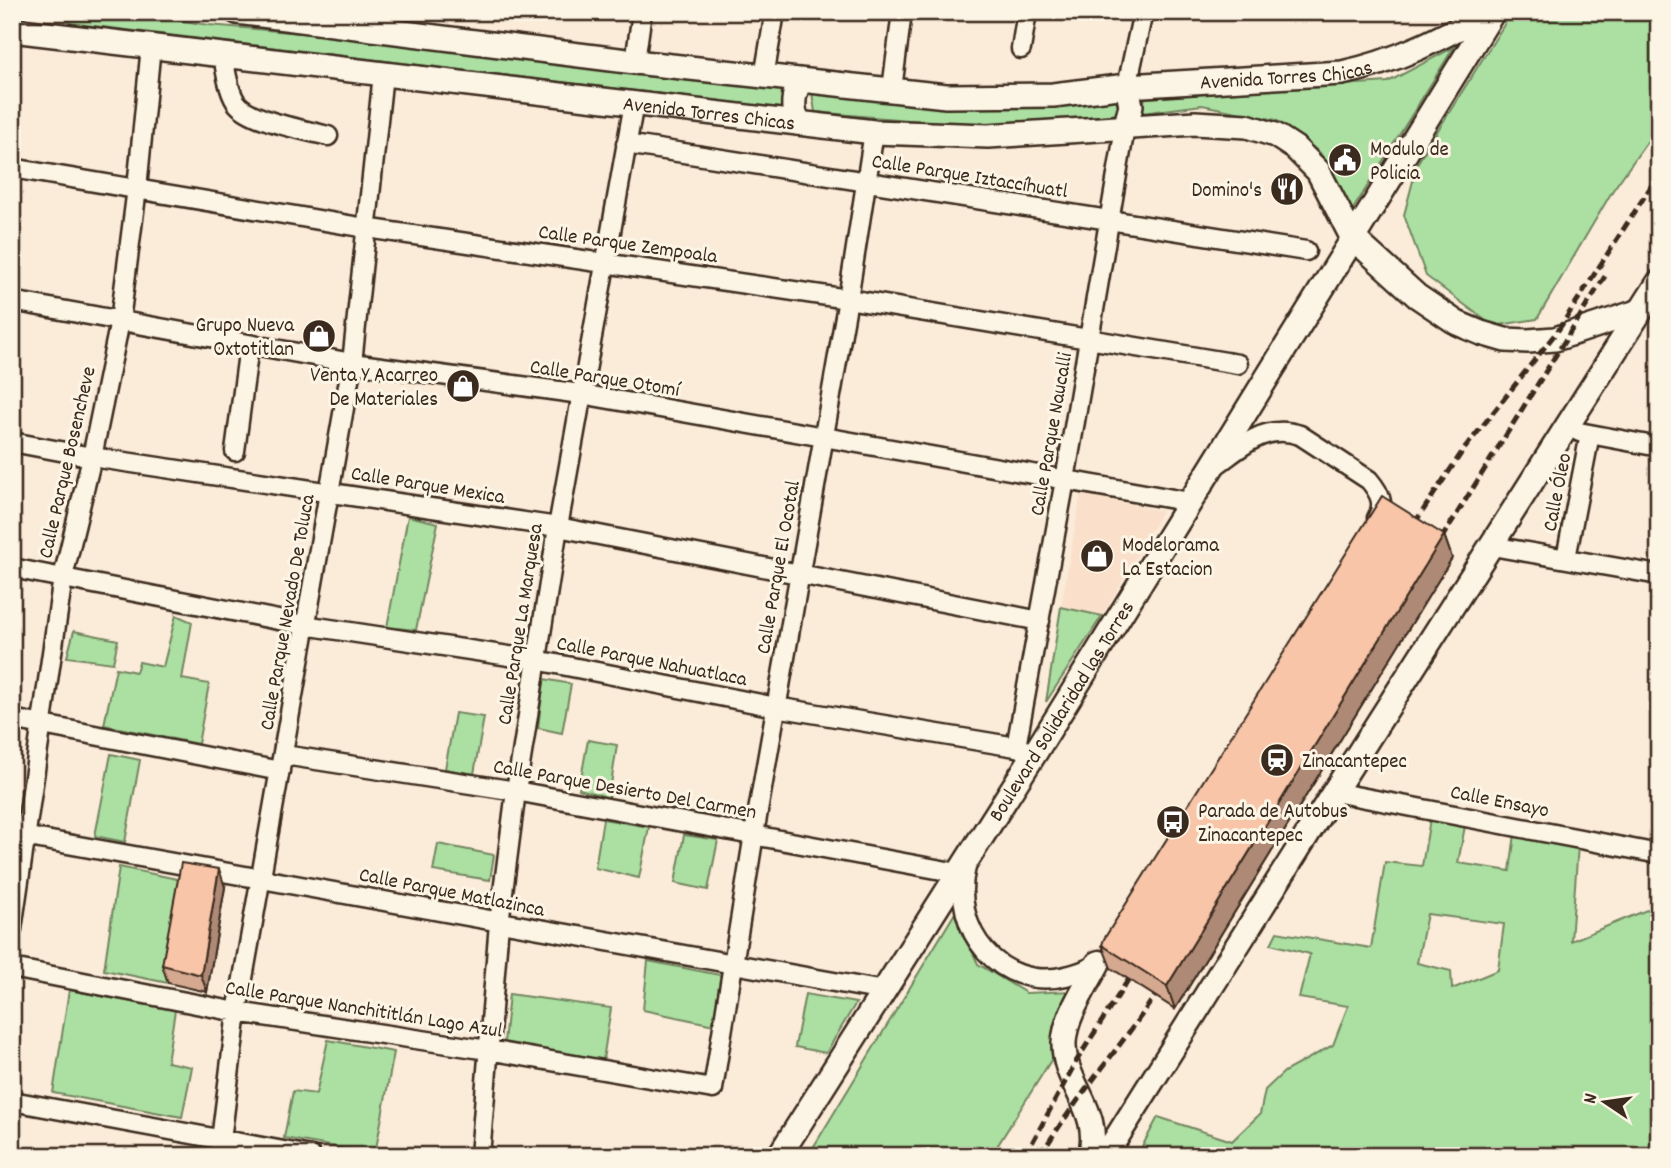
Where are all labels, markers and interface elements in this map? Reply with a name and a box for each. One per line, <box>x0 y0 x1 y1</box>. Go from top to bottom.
street label: Avenida Torres Chicas <box>1199 54 1377 100</box>
street label: Avenida Torres Chicas <box>621 90 796 141</box>
place label: Modulo de Policia <box>1370 136 1449 190</box>
public building icon: Modulo de Policia <box>1326 141 1364 179</box>
street label: Calle Parque Iztaccíhuatl <box>869 148 1070 208</box>
restaurant icon: Domino's <box>1268 170 1306 208</box>
place label: Domino's <box>1192 177 1262 207</box>
street label: Calle Parque Zempoala <box>536 219 720 274</box>
place label: Grupo Nueva Oxtotitlan <box>195 312 295 366</box>
shop icon: Grupo Nueva Oxtotitlan <box>300 317 338 355</box>
street label: Calle Parque Naucalli <box>1024 350 1082 519</box>
street label: Calle Parque Otomí <box>527 353 684 407</box>
place label: Venta Y Acarreo De Materiales <box>310 362 438 416</box>
street label: Calle Parque Bosencheve <box>32 364 106 562</box>
shop icon: Venta Y Acarreo De Materiales <box>444 367 482 405</box>
street label: Calle Óleo <box>1537 451 1581 534</box>
street label: Calle Parque Mexica <box>348 460 508 514</box>
street label: Calle Parque El Ocotal <box>750 478 810 657</box>
street label: Calle Parque Nevado De Toluca <box>253 491 325 733</box>
street label: Calle Parque La Marquesa <box>491 521 553 727</box>
place label: Modelorama La Estacion <box>1122 532 1220 586</box>
shop icon: Modelorama La Estacion <box>1078 537 1116 575</box>
street label: Boulevard Solidaridad las Torres <box>983 596 1143 828</box>
street label: Calle Parque Nahuatlaca <box>554 630 750 696</box>
station icon: Zinacantepec <box>1258 741 1296 779</box>
place label: Zinacantepec <box>1302 748 1407 778</box>
street label: Calle Parque Desierto Del Carmen <box>490 753 758 829</box>
street label: Calle Ensayo <box>1447 779 1551 827</box>
place label: Parada de Autobus Zinacantepec <box>1198 798 1348 852</box>
bus stop icon: Parada de Autobus Zinacantepec <box>1154 803 1192 841</box>
street label: Calle Parque Matlazinca <box>356 861 548 927</box>
street label: Calle Parque Nanchititlán Lago Azul <box>223 974 504 1048</box>
north arrow <box>1570 1066 1640 1136</box>
text: N <box>1578 1091 1606 1107</box>

